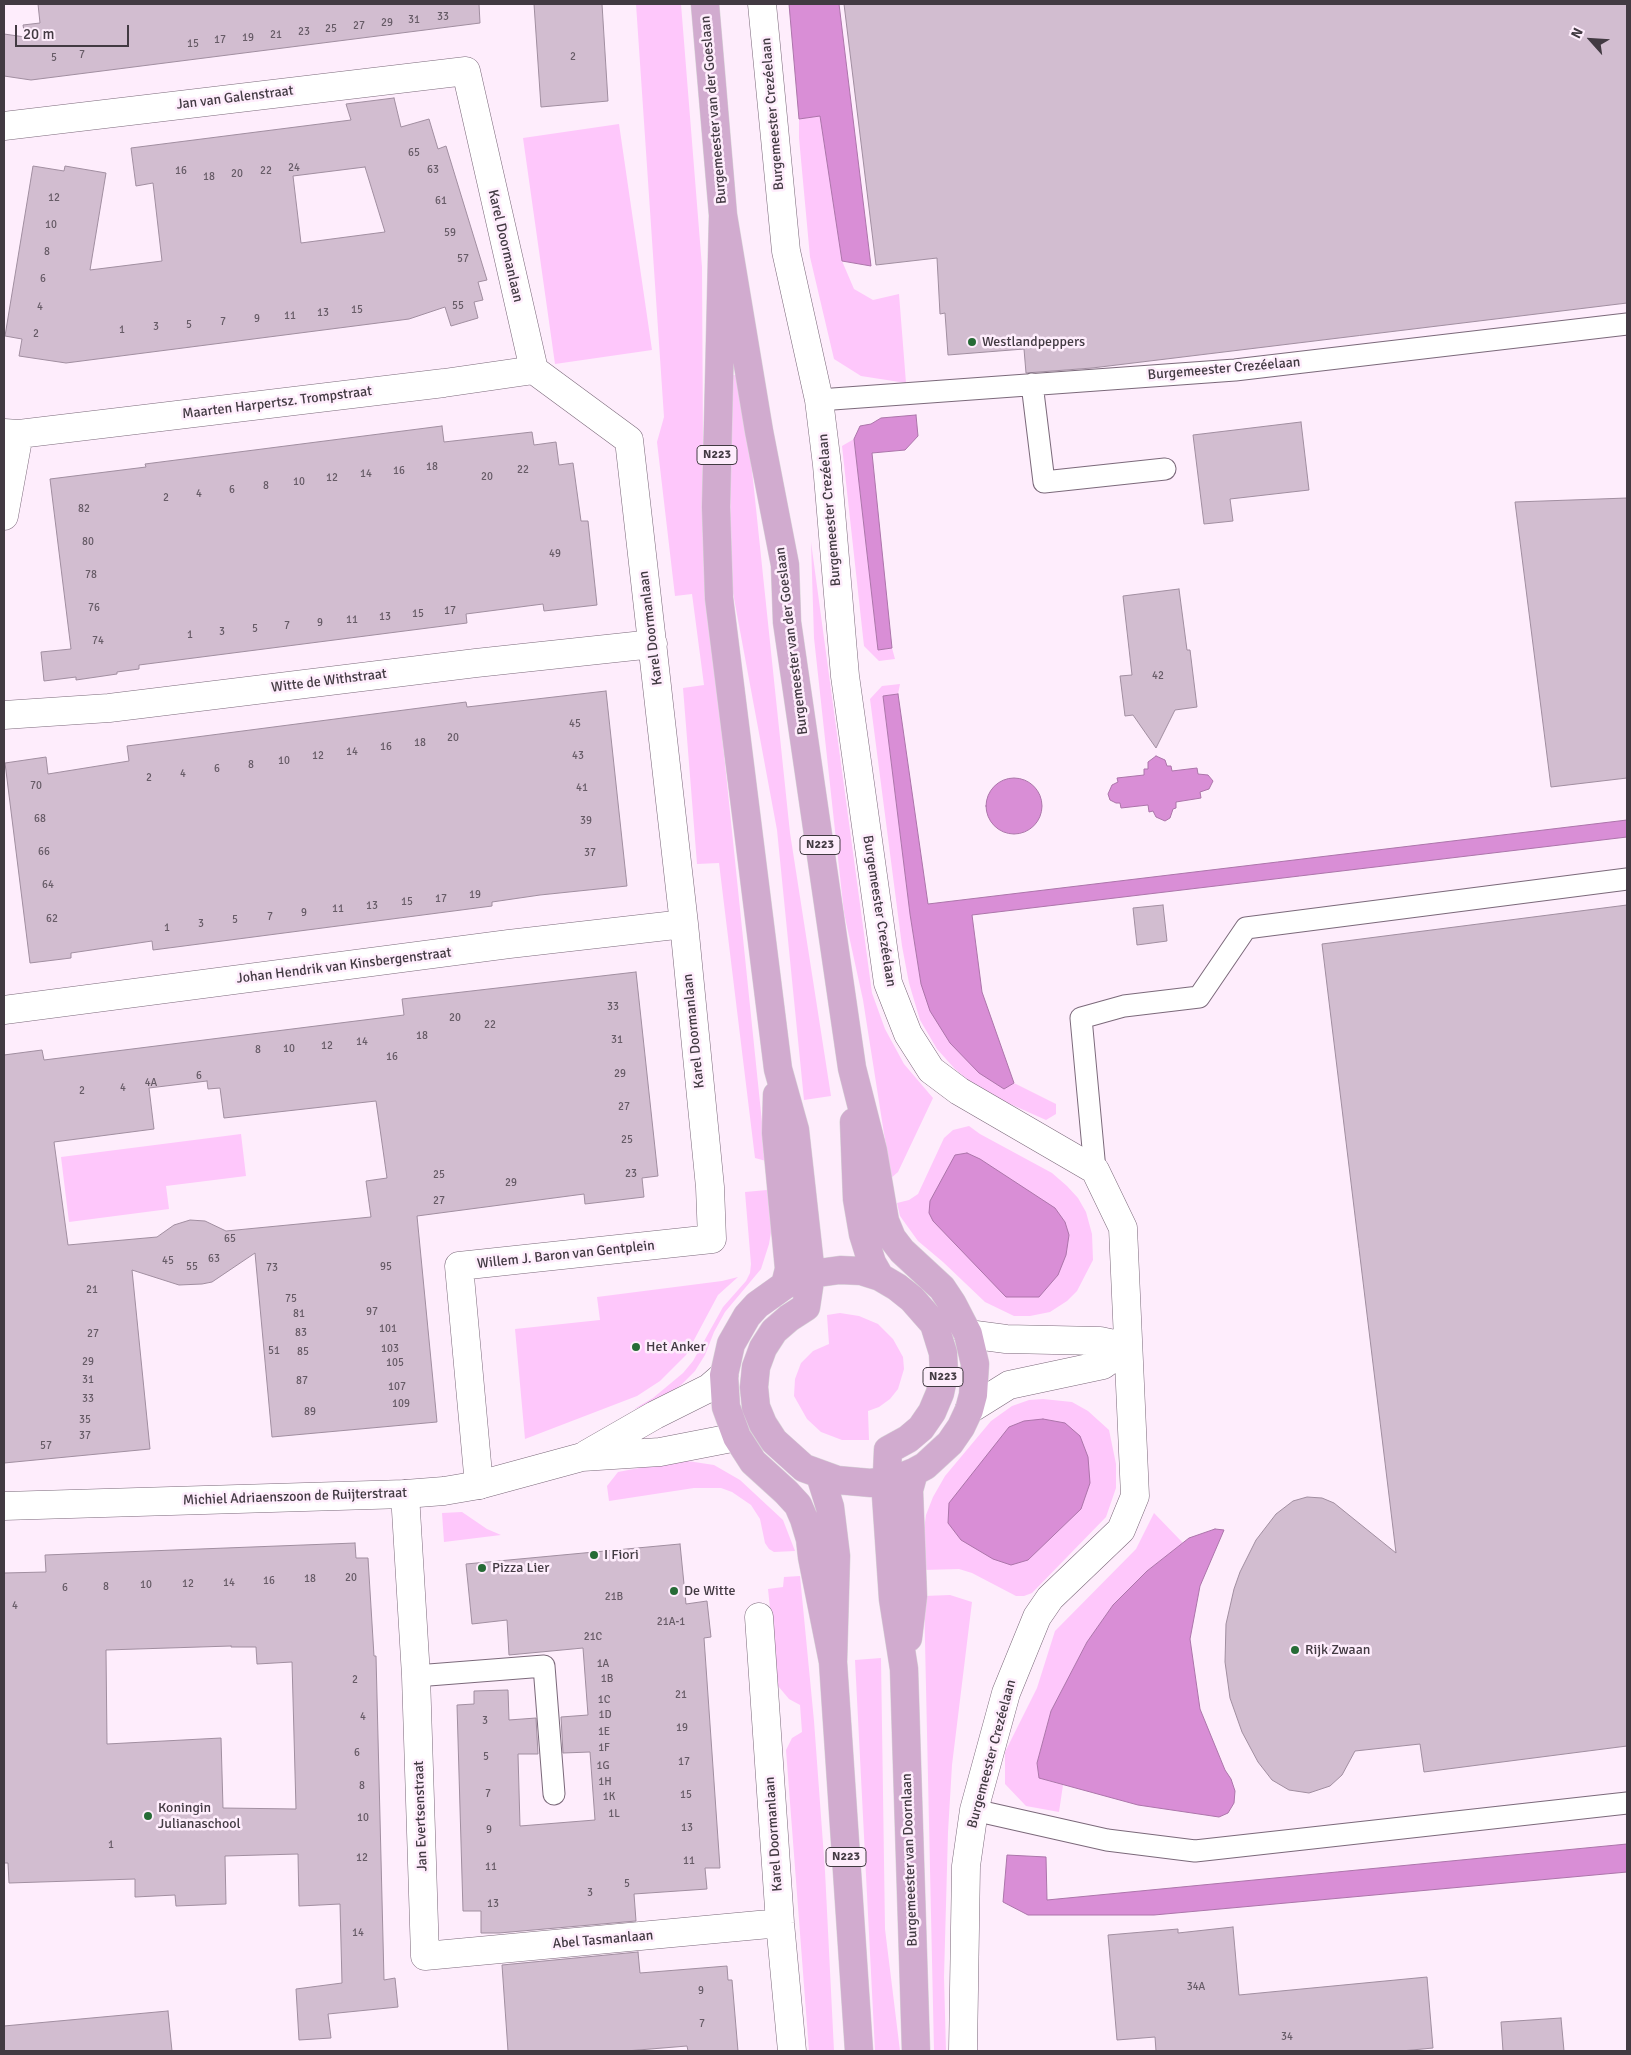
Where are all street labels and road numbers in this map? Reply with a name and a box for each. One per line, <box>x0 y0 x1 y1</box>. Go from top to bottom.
street label: Burgemeester van der Goeslaan <box>697 15 731 205</box>
street label: Burgemeester Crezéelaan <box>758 37 788 191</box>
street label: Jan van Galenstraat <box>176 82 294 114</box>
street label: Karel Doormanlaan <box>484 188 526 304</box>
street label: Burgemeester Crezéelaan <box>1147 354 1301 384</box>
street label: Maarten Harpertsz. Trompstraat <box>181 383 373 423</box>
street label: Burgemeester Crezéelaan <box>815 433 845 587</box>
road number: N223 <box>697 446 737 464</box>
street label: Burgemeester van der Goeslaan <box>772 546 812 736</box>
street label: Karel Doormanlaan <box>636 570 666 686</box>
street label: Witte de Withstraat <box>270 666 388 696</box>
street label: Burgemeester Crezéelaan <box>859 834 899 988</box>
road number: N223 <box>800 836 840 854</box>
street label: Johan Hendrik van Kinsbergenstraat <box>236 944 452 988</box>
street label: Karel Doormanlaan <box>680 973 708 1089</box>
street label: Willem J. Baron van Gentplein <box>476 1237 656 1273</box>
road number: N223 <box>923 1368 963 1386</box>
street label: Michiel Adriaenszoon de Ruijterstraat <box>183 1485 407 1509</box>
street label: Burgemeester Crezéelaan <box>964 1678 1020 1830</box>
street label: Jan Evertsenstraat <box>411 1760 431 1872</box>
street label: Burgemeester van Doornlaan <box>899 1773 921 1947</box>
street label: Karel Doormanlaan <box>762 1776 786 1892</box>
road number: N223 <box>826 1848 866 1866</box>
street label: Abel Tasmanlaan <box>552 1927 654 1953</box>

